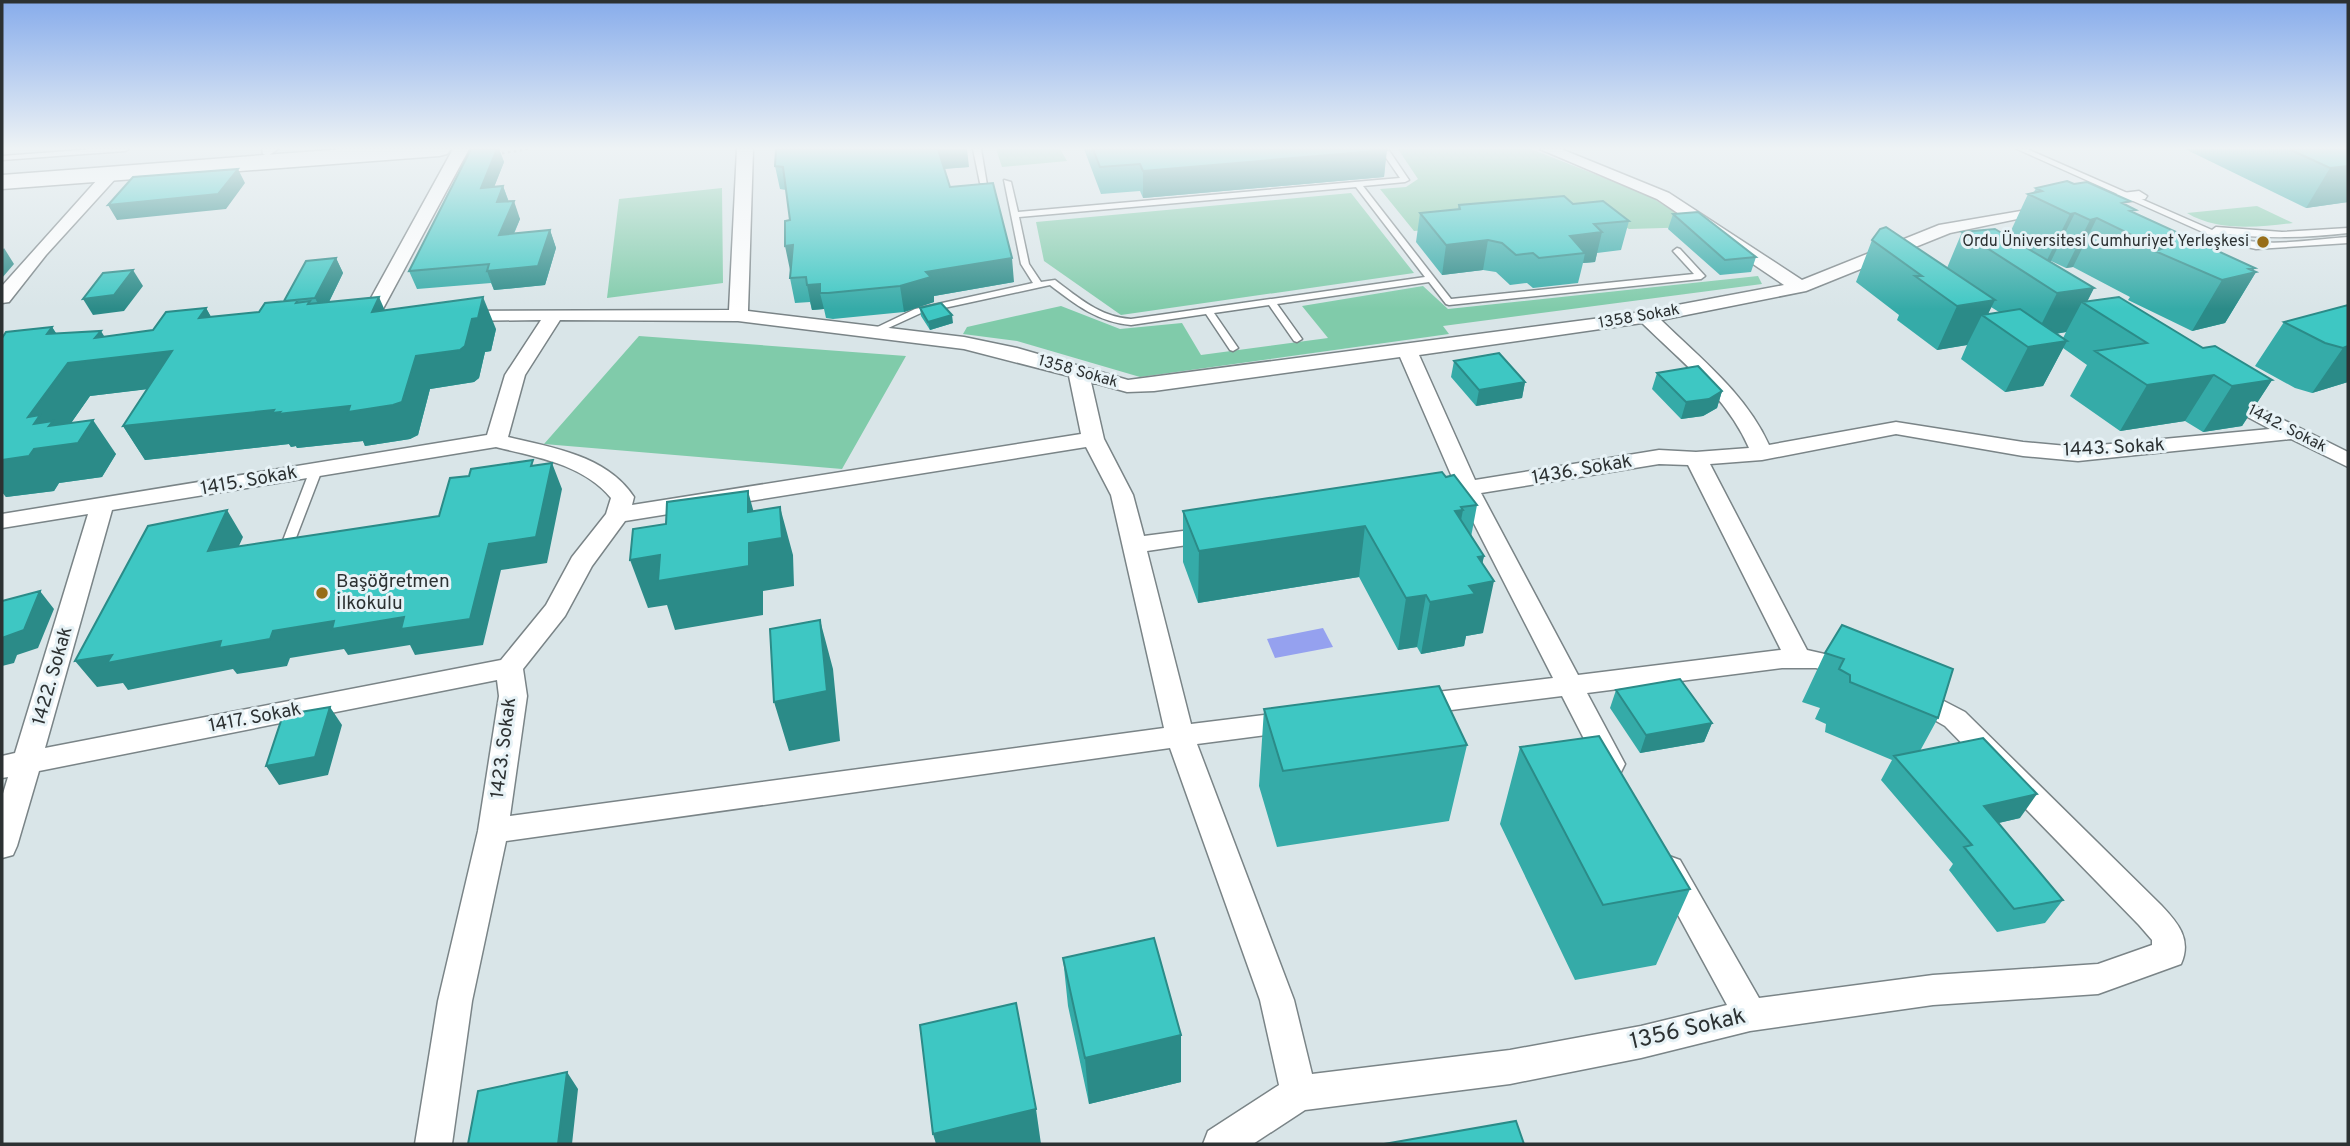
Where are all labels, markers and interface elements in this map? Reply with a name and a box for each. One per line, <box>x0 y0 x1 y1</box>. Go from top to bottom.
place label: Ordu Üniversitesi Cumhuriyet Yerleşkesi <box>1962 230 2249 252</box>
marker: Ordu Üniversitesi Cumhuriyet Yerleşkesi <box>2255 234 2271 250</box>
street label: 1358 Sokak <box>1597 300 1681 334</box>
street label: 1358 Sokak <box>1036 351 1120 393</box>
street label: 1442. Sokak <box>2244 401 2330 457</box>
street label: 1443. Sokak <box>2063 433 2165 463</box>
street label: 1436. Sokak <box>1530 449 1634 491</box>
street label: 1415. Sokak <box>199 461 299 501</box>
place label: Başöğretmen İlkokulu <box>336 570 450 616</box>
marker: Başöğretmen İlkokulu <box>314 585 330 601</box>
street label: 1422. Sokak <box>27 624 79 728</box>
street label: 1423. Sokak <box>486 696 522 800</box>
street label: 1417. Sokak <box>207 697 303 739</box>
street label: 1356 Sokak <box>1627 1003 1749 1057</box>

